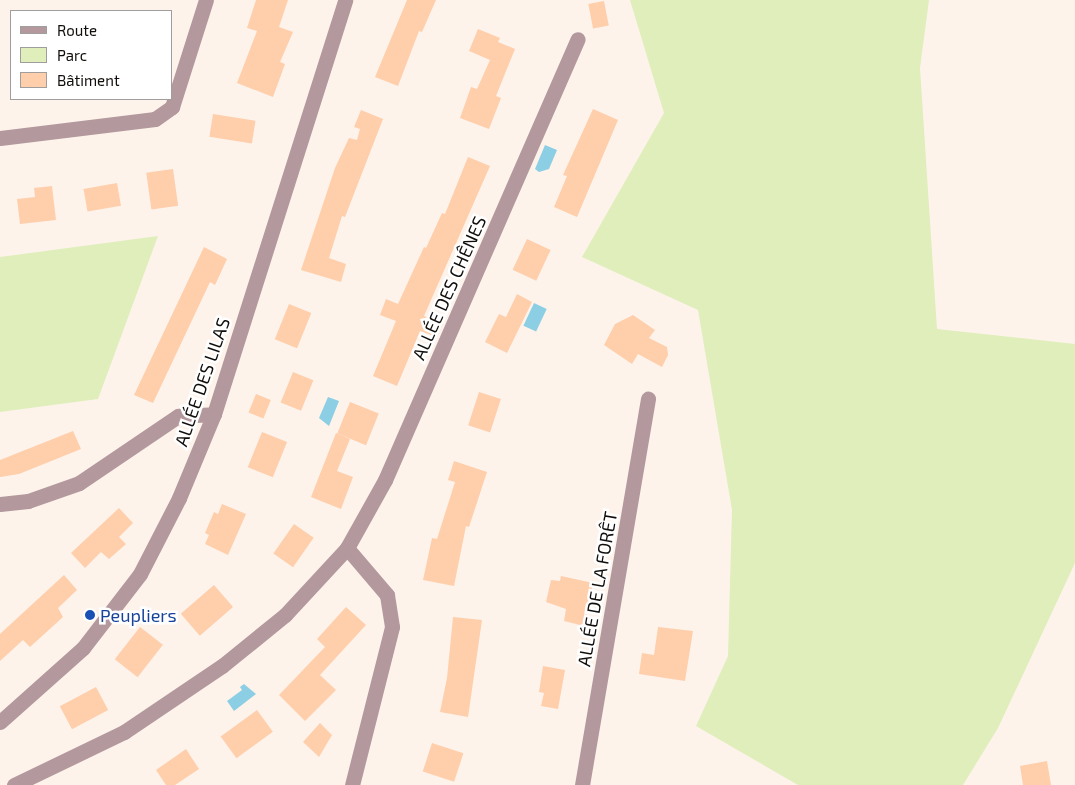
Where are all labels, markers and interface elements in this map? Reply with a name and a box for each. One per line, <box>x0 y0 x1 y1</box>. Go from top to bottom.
legend <box>10 10 172 100</box>
text: Route <box>57 21 97 39</box>
text: Parc <box>57 46 87 64</box>
text: Bâtiment <box>57 71 120 89</box>
street label: ALLÉE DES CHÊNES <box>408 213 490 363</box>
street label: ALLÉE DES LILAS <box>170 315 234 449</box>
street label: ALLÉE DE LA FORÊT <box>573 510 621 668</box>
place label: Peupliers <box>100 604 177 626</box>
marker: Peupliers <box>84 609 96 621</box>

